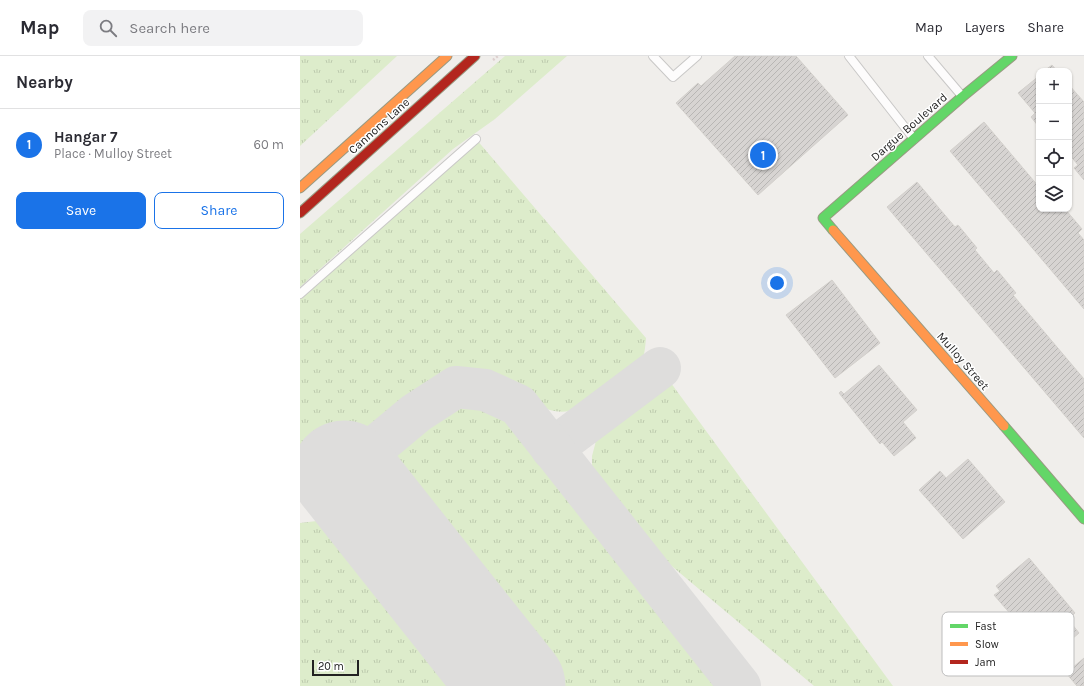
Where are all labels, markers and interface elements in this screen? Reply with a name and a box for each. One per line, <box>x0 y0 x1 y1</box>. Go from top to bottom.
search box <box>83 10 363 46</box>
text: Map <box>20 17 59 39</box>
icon: search <box>97 17 119 39</box>
text: Search here <box>129 19 210 37</box>
text: Map <box>915 19 943 36</box>
text: Layers <box>965 19 1005 36</box>
text: Share <box>1027 19 1064 36</box>
map controls <box>1036 68 1072 212</box>
button: + <box>1036 68 1072 104</box>
text: Nearby <box>16 72 73 92</box>
street label: Dargue Boulevard <box>868 90 950 164</box>
street label: Cannons Lane <box>346 95 412 157</box>
button: − <box>1036 104 1072 140</box>
text: Hangar 7 <box>54 128 117 146</box>
text: 1 <box>27 137 31 152</box>
text: 60 m <box>254 137 284 152</box>
pin: 1 <box>750 140 776 170</box>
button: locate <box>1036 140 1072 176</box>
text: Place · Mulloy Street <box>54 146 172 161</box>
button: layers <box>1036 176 1072 212</box>
button: Save <box>16 192 146 229</box>
button: Share <box>154 192 284 229</box>
your location <box>767 273 787 293</box>
street label: Mulloy Street <box>934 329 992 393</box>
legend <box>942 612 1074 676</box>
text: Fast <box>975 620 996 633</box>
text: Slow <box>975 638 999 651</box>
text: Jam <box>975 656 996 669</box>
scale bar <box>312 658 359 677</box>
text: 20 m <box>318 660 344 673</box>

